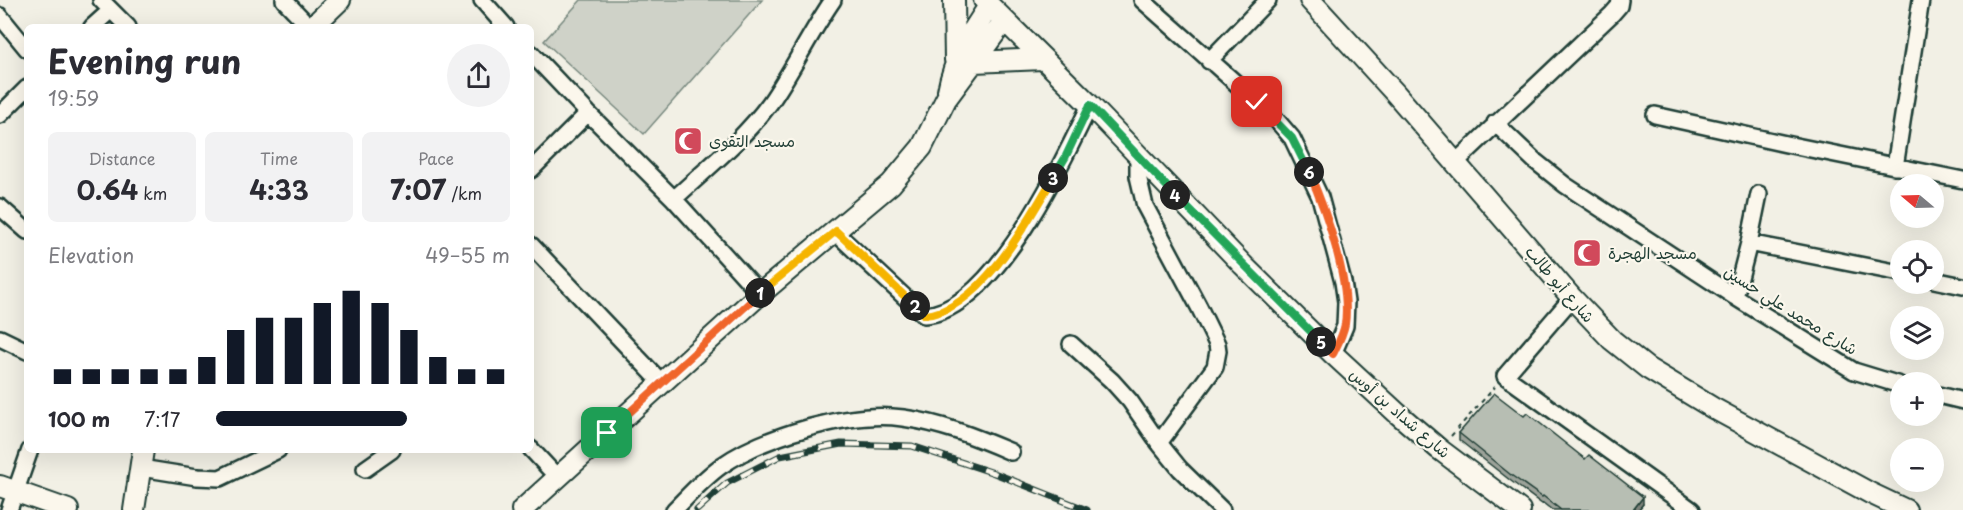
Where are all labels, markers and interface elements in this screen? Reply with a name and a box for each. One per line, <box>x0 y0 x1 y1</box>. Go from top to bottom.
text: Evening run <box>48 35 241 85</box>
button: share <box>447 44 510 107</box>
pin <box>1231 76 1282 127</box>
text: 19:59 <box>48 83 99 113</box>
icon: check <box>1240 85 1273 118</box>
mosque icon: مسجد التقوى <box>672 125 704 157</box>
place label: مسجد التقوى <box>709 128 795 152</box>
text: Distance <box>88 146 156 170</box>
text: Time <box>260 146 298 170</box>
text: Pace <box>418 146 454 170</box>
pin: 6 <box>1294 157 1324 187</box>
text: 6 <box>1303 160 1315 184</box>
pin: 3 <box>1038 163 1068 193</box>
text: 3 <box>1048 166 1058 190</box>
text: 0.64 <box>77 170 138 209</box>
text: 4:33 <box>249 170 309 209</box>
text: 7:07 <box>390 170 446 209</box>
north arrow <box>1890 174 1944 228</box>
map controls <box>1890 174 1944 492</box>
pin: 4 <box>1160 180 1190 210</box>
text: km <box>138 181 167 205</box>
text: /km <box>446 181 482 205</box>
text: 4 <box>1170 183 1180 207</box>
mosque icon: مسجد الهجرة <box>1571 237 1603 269</box>
text: Elevation <box>48 240 134 270</box>
text: 49–55 m <box>425 240 510 270</box>
street label: شارع أبو طالب <box>1520 240 1601 328</box>
place label: مسجد الهجرة <box>1608 240 1697 264</box>
button: locate <box>1890 240 1944 294</box>
street label: شارع محمد علي حسين <box>1718 258 1863 363</box>
pin: 1 <box>745 278 775 308</box>
text: 1 <box>756 281 764 305</box>
pin: 2 <box>900 291 930 321</box>
text: 2 <box>909 294 921 318</box>
button: layers <box>1890 306 1944 360</box>
pin: 5 <box>1306 327 1336 357</box>
text: 5 <box>1316 330 1326 354</box>
street label: شارع شداد بن أوس <box>1344 362 1456 464</box>
button: + <box>1890 372 1944 426</box>
text: 100 m <box>48 404 110 434</box>
text: 7:17 <box>144 404 180 434</box>
pin <box>581 407 632 458</box>
icon: arrive <box>590 416 623 449</box>
button: − <box>1890 438 1944 492</box>

